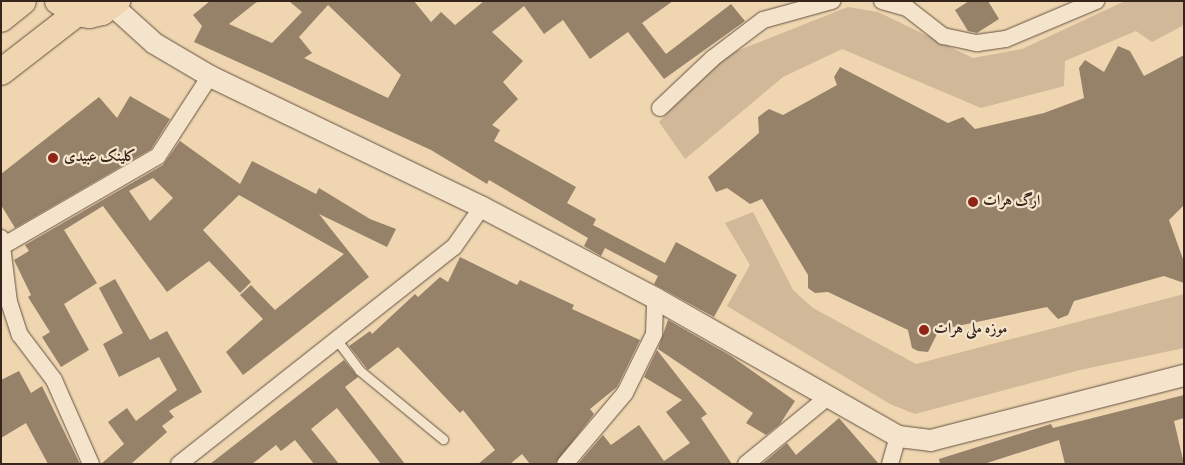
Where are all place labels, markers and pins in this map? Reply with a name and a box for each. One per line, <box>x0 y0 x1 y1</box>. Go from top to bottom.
place label: کلینک عبیدی <box>64 149 136 167</box>
marker: کلینک عبیدی <box>46 151 60 165</box>
place label: ارگ هرات <box>983 193 1040 211</box>
marker: ارگ هرات <box>967 196 979 208</box>
place label: موزه ملی هرات <box>934 321 1007 339</box>
marker: موزه ملی هرات <box>918 324 930 336</box>

